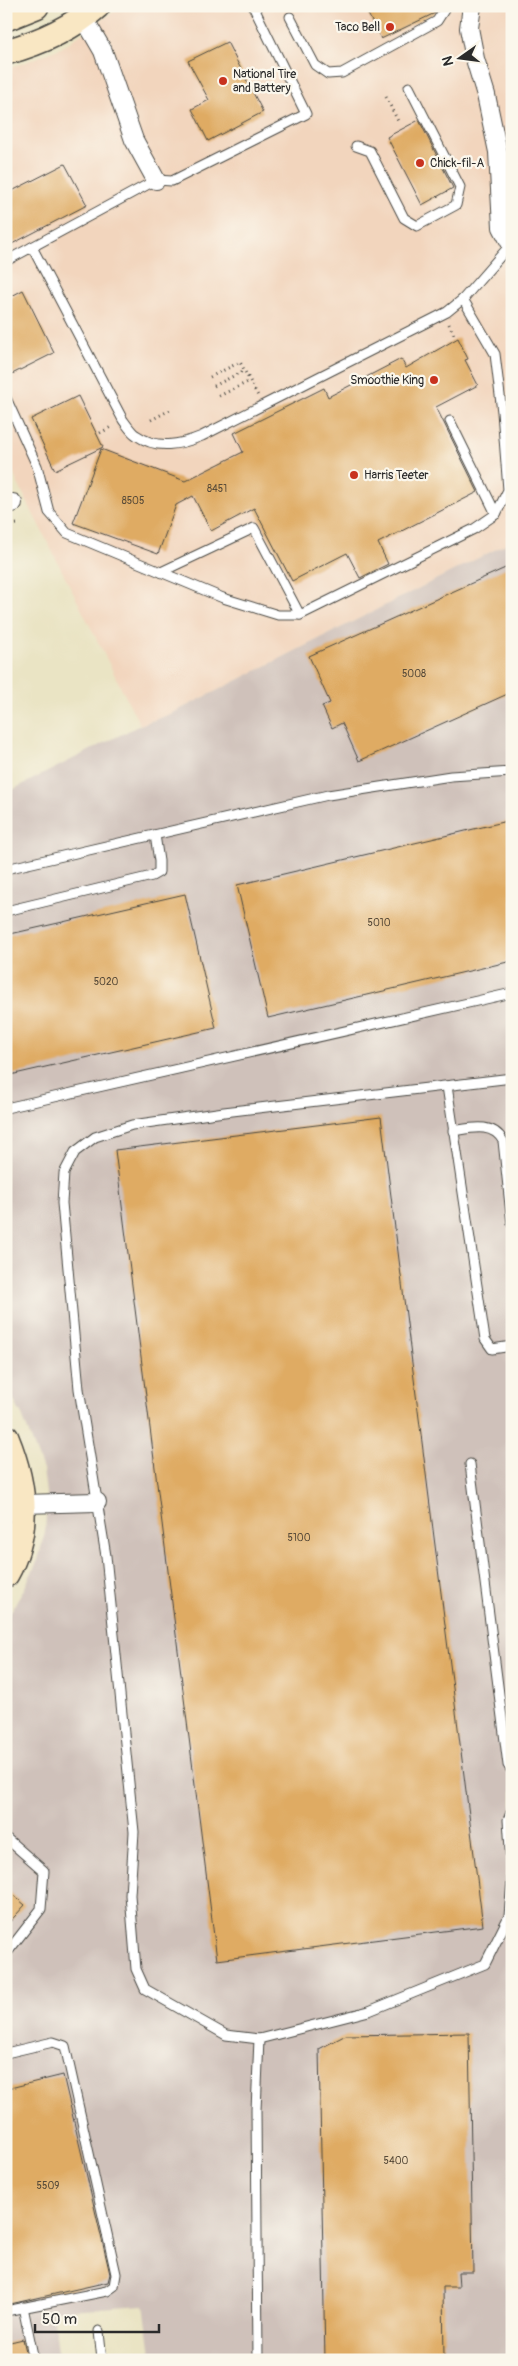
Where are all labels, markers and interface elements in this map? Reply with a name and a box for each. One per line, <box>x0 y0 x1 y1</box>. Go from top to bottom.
place label: Taco Bell <box>335 20 380 35</box>
marker: Taco Bell <box>384 21 396 33</box>
north arrow <box>436 32 486 82</box>
text: N <box>438 54 457 68</box>
place label: National Tire and Battery <box>233 67 296 96</box>
marker: National Tire and Battery <box>217 75 229 87</box>
place label: Chick-fil-A <box>430 156 484 171</box>
marker: Chick-fil-A <box>414 157 426 169</box>
place label: Smoothie King <box>350 373 424 388</box>
marker: Smoothie King <box>428 374 440 386</box>
place label: Harris Teeter <box>364 468 429 483</box>
marker: Harris Teeter <box>348 469 360 481</box>
house number: 8451 <box>207 483 227 495</box>
house number: 8505 <box>122 495 144 507</box>
house number: 5008 <box>402 668 426 680</box>
house number: 5010 <box>368 917 391 929</box>
house number: 5020 <box>94 976 119 988</box>
house number: 5100 <box>288 1532 311 1544</box>
house number: 5400 <box>384 2155 409 2167</box>
house number: 5509 <box>37 2180 59 2192</box>
scale bar <box>35 2301 159 2333</box>
text: 50 m <box>42 2310 77 2329</box>

